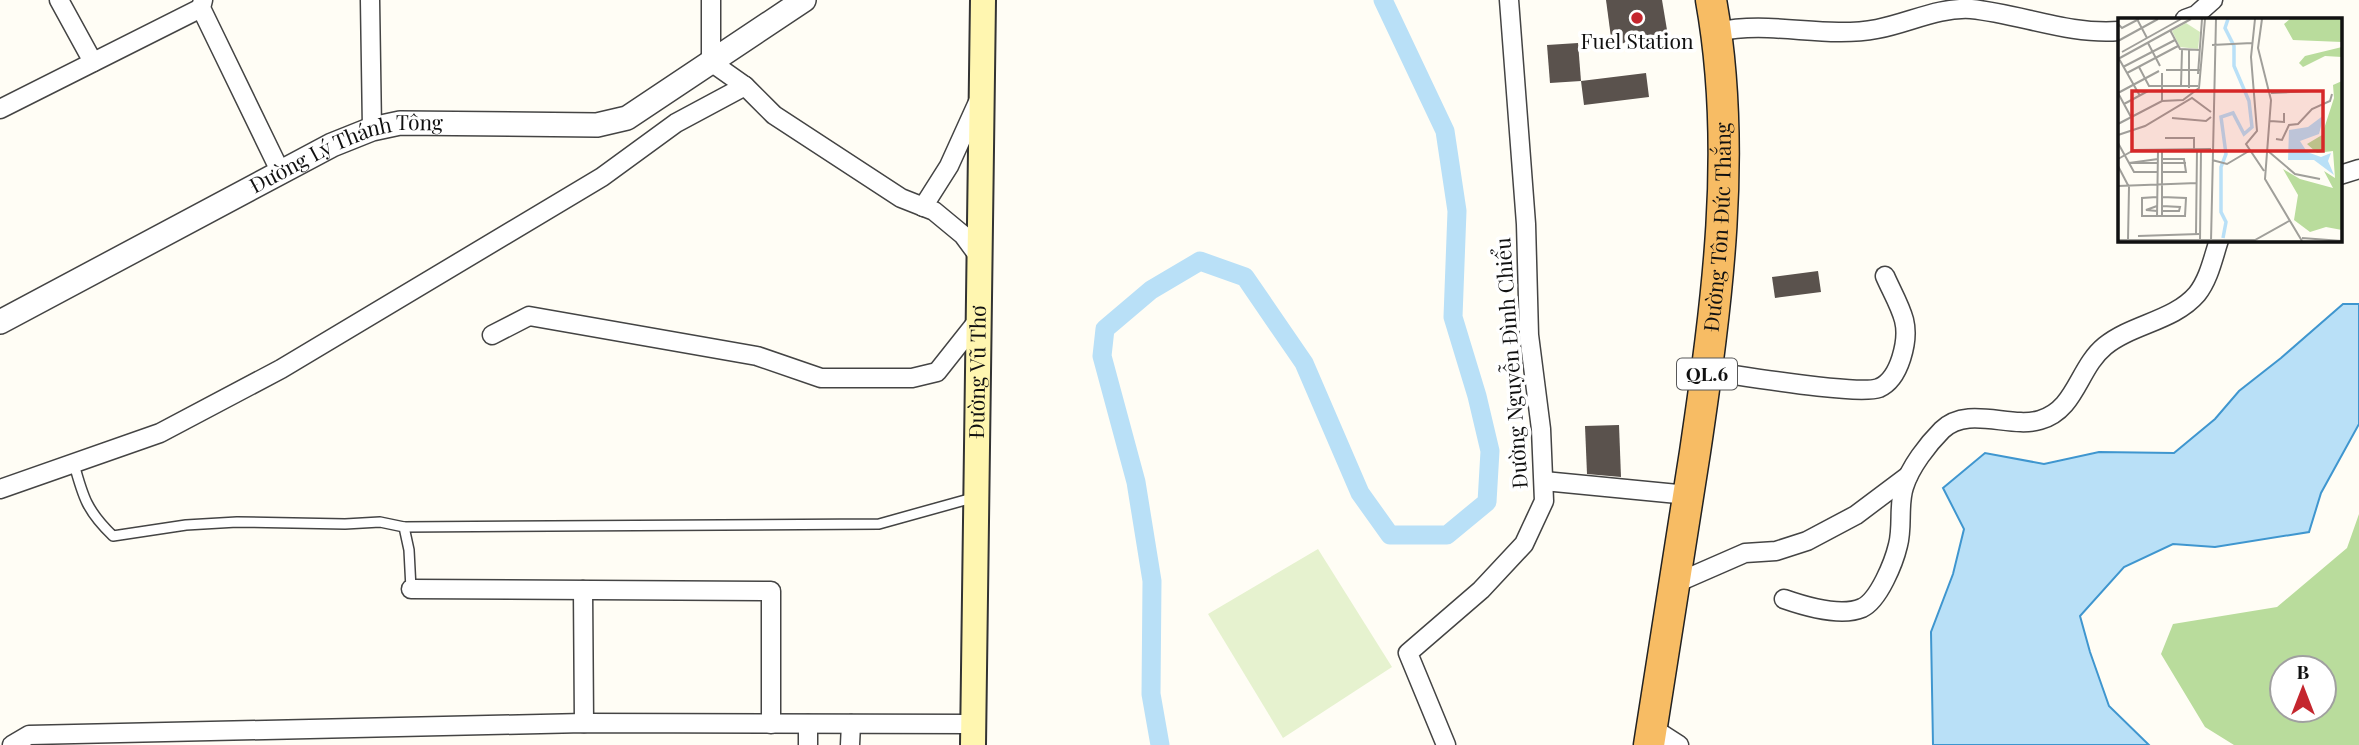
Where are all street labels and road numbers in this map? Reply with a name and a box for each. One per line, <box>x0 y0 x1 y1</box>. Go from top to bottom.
street label: Đường Lý Thánh Tông <box>244 107 443 198</box>
street label: Đường Tôn Đức Thắng <box>1696 122 1736 333</box>
street label: Đường Nguyễn Đình Chiểu <box>1487 237 1533 490</box>
street label: Đường Vũ Thơ <box>961 305 991 439</box>
road number: QL.6 <box>1677 358 1737 390</box>

